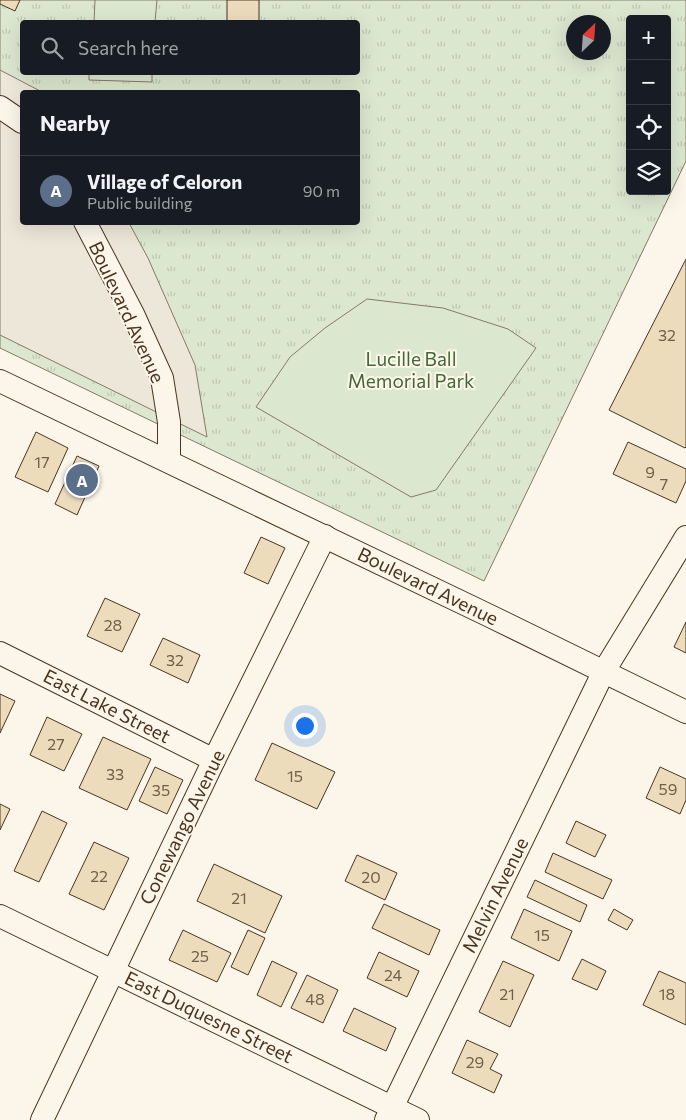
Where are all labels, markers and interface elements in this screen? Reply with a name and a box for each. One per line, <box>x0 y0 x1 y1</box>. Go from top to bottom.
north arrow <box>566 15 611 60</box>
map controls <box>626 15 671 195</box>
button: + <box>626 15 671 60</box>
search box <box>20 20 360 75</box>
icon: search <box>38 34 66 62</box>
text: Search here <box>78 36 178 59</box>
button: − <box>626 60 671 105</box>
button: locate <box>626 105 671 150</box>
text: Nearby <box>40 110 110 135</box>
button: layers <box>626 150 671 195</box>
text: Village of Celoron <box>87 170 242 193</box>
text: A <box>50 181 62 200</box>
text: 90 m <box>303 181 340 200</box>
text: Public building <box>87 193 192 212</box>
street label: Boulevard Avenue <box>85 237 170 386</box>
house number: 32 <box>658 325 676 344</box>
park label: Lucille Ball Memorial Park <box>348 347 474 392</box>
house number: 17 <box>34 452 50 471</box>
pin: A <box>66 461 98 499</box>
house number: 9 <box>645 462 655 481</box>
house number: 7 <box>660 474 668 493</box>
street label: Boulevard Avenue <box>354 542 502 630</box>
house number: 28 <box>104 615 122 634</box>
house number: 32 <box>166 650 184 669</box>
street label: East Lake Street <box>40 664 175 748</box>
your location <box>292 713 318 739</box>
house number: 27 <box>47 734 65 753</box>
street label: Conewango Avenue <box>134 746 229 908</box>
house number: 33 <box>106 764 124 783</box>
house number: 15 <box>287 766 303 785</box>
house number: 59 <box>659 779 677 798</box>
house number: 35 <box>152 780 170 799</box>
street label: Melvin Avenue <box>457 833 532 956</box>
house number: 22 <box>90 866 108 885</box>
house number: 20 <box>361 867 381 886</box>
house number: 21 <box>231 888 247 907</box>
house number: 15 <box>534 925 550 944</box>
house number: 25 <box>191 946 209 965</box>
house number: 24 <box>384 965 402 984</box>
street label: East Duquesne Street <box>121 966 297 1067</box>
house number: 21 <box>499 984 515 1003</box>
house number: 18 <box>659 984 675 1003</box>
house number: 48 <box>305 989 325 1008</box>
house number: 29 <box>466 1052 484 1071</box>

